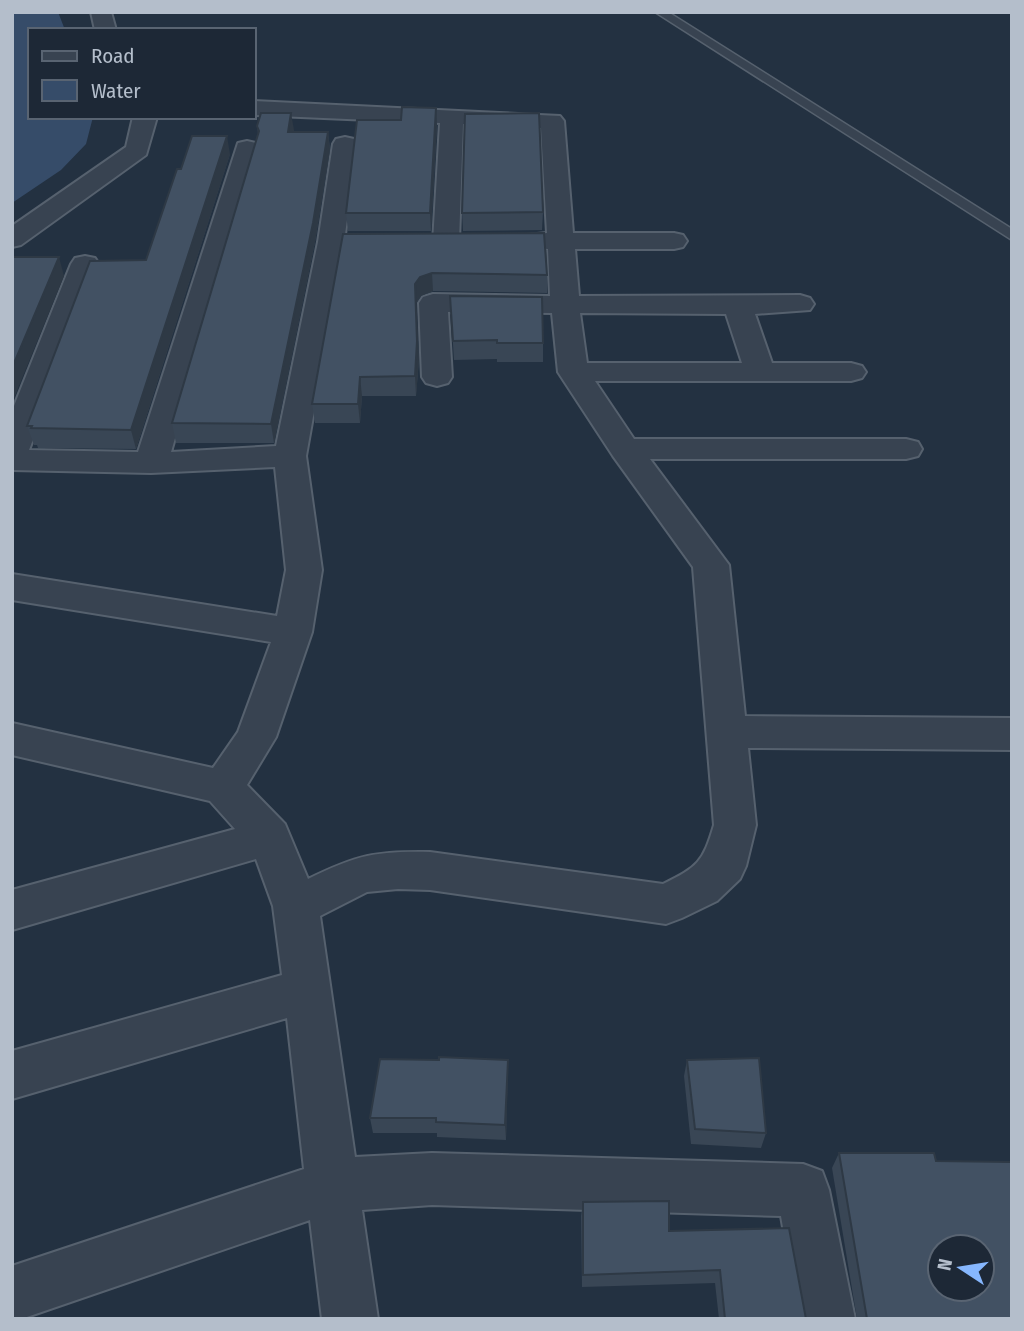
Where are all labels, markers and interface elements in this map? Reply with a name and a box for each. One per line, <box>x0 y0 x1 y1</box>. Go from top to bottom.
legend <box>28 28 256 119</box>
text: Road <box>91 43 135 69</box>
text: Water <box>91 78 141 104</box>
north arrow <box>926 1233 996 1303</box>
text: N <box>932 1257 957 1273</box>

